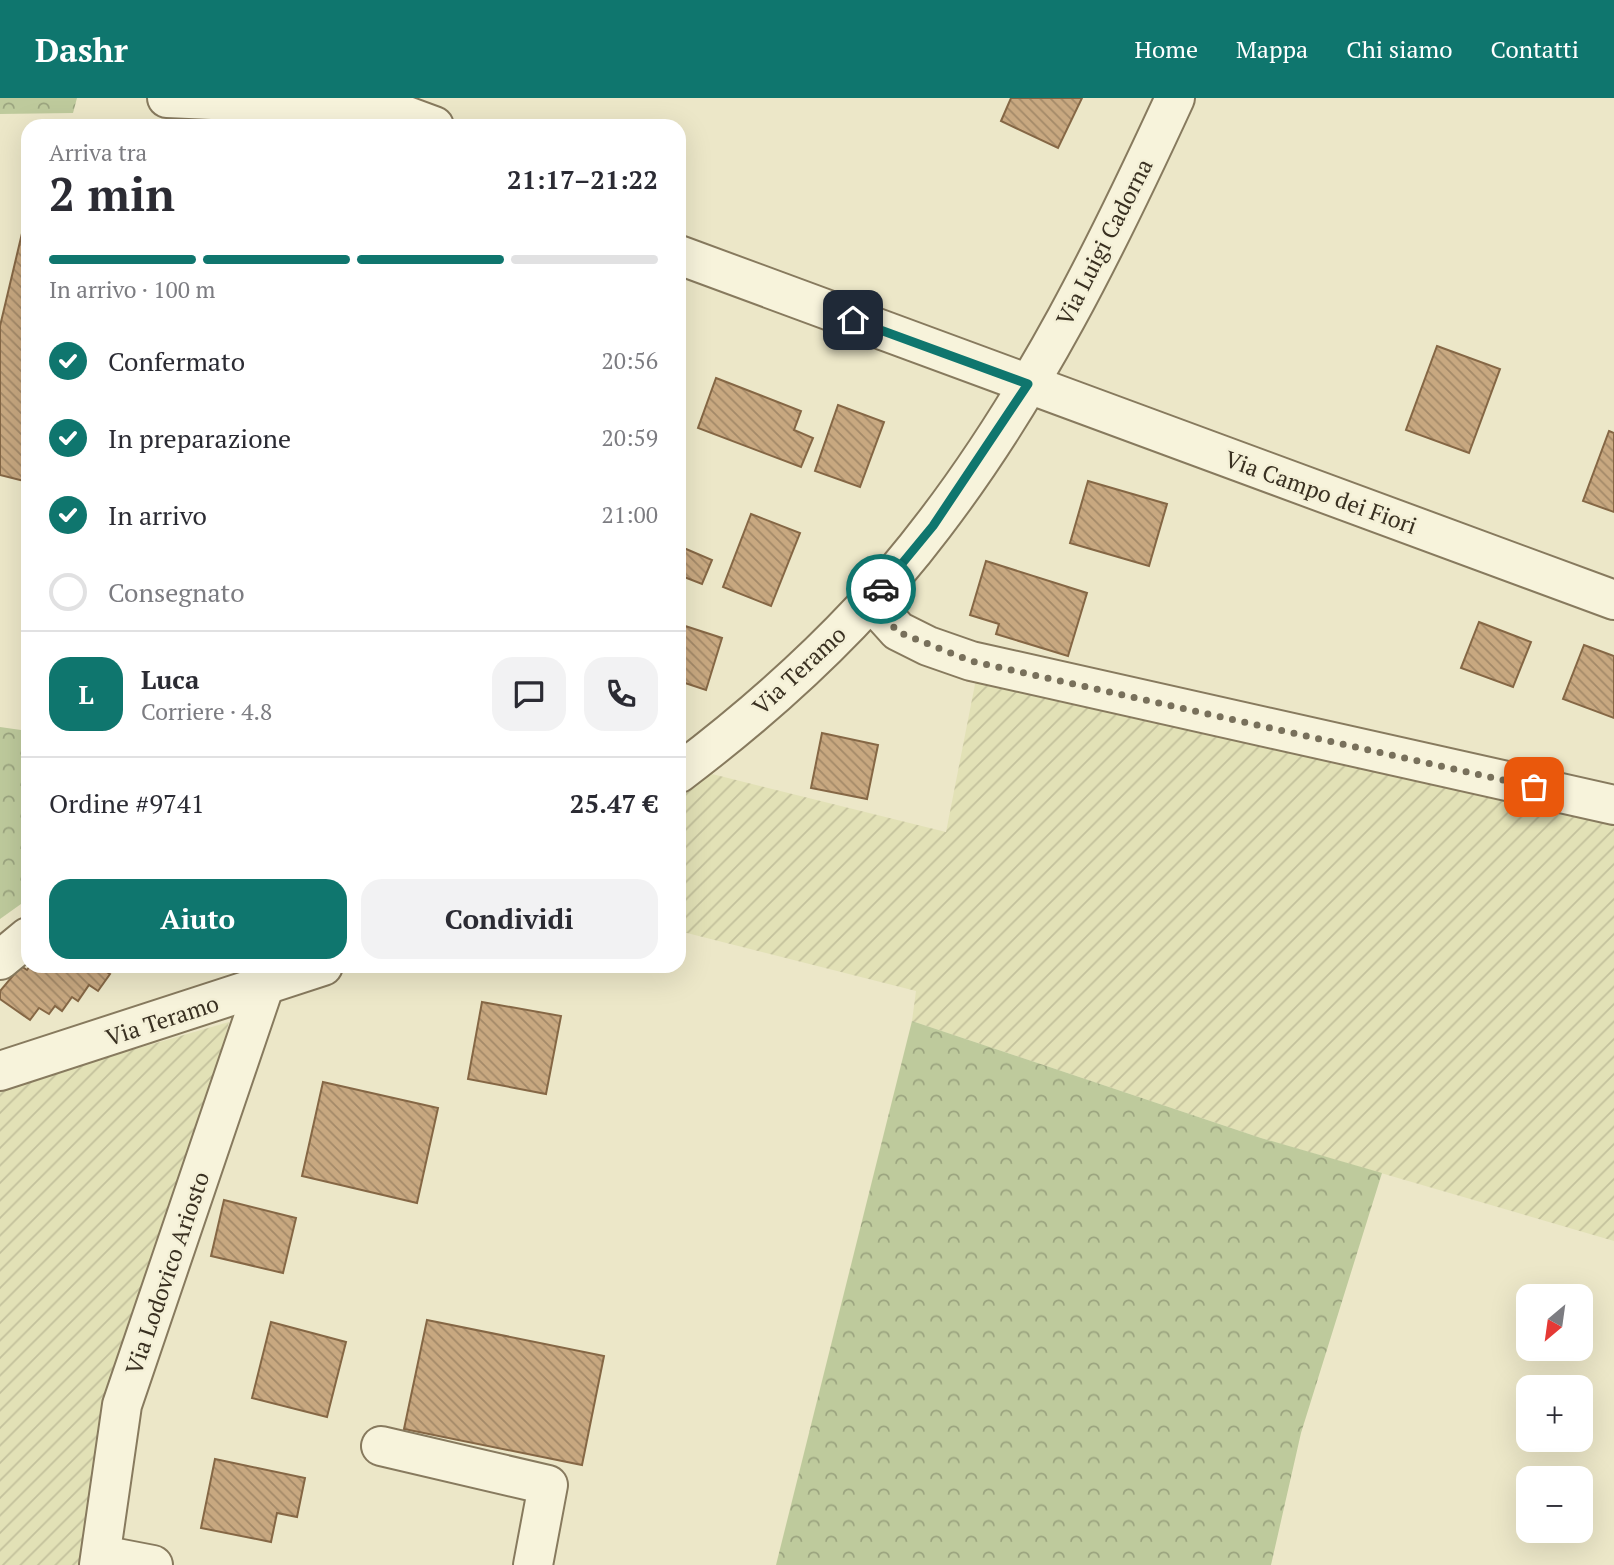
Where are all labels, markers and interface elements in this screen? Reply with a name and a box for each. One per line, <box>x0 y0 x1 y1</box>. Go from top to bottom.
text: Dashr <box>35 28 128 71</box>
text: Home <box>1134 33 1198 65</box>
text: Mappa <box>1236 33 1308 65</box>
text: Chi siamo <box>1346 33 1453 65</box>
text: Contatti <box>1491 33 1579 65</box>
text: Arriva tra <box>49 137 147 168</box>
street label: Via Luigi Cadorna <box>1049 153 1160 331</box>
text: 21:17–21:22 <box>507 162 658 196</box>
text: 2 min <box>49 163 175 224</box>
text: In arrivo · 100 m <box>49 274 215 305</box>
pin <box>823 290 883 350</box>
icon: home <box>834 301 872 339</box>
icon: check <box>49 342 87 380</box>
text: Confermato <box>108 344 245 378</box>
text: 20:56 <box>601 345 658 376</box>
icon: check <box>49 419 87 457</box>
text: In preparazione <box>108 421 291 455</box>
text: 20:59 <box>601 422 658 453</box>
street label: Via Campo dei Fiori <box>1221 443 1421 541</box>
icon: check <box>49 496 87 534</box>
text: In arrivo <box>108 498 207 532</box>
text: 21:00 <box>601 499 658 530</box>
courier <box>846 554 916 624</box>
icon: car <box>862 570 900 608</box>
text: Consegnato <box>108 575 245 609</box>
street label: Via Teramo <box>746 619 852 721</box>
button: chat <box>492 657 566 731</box>
button: phone <box>584 657 658 731</box>
text: Luca <box>141 662 199 696</box>
text: L <box>78 677 94 711</box>
text: Corriere · 4.8 <box>141 696 272 727</box>
pin <box>1504 757 1564 817</box>
icon: bag <box>1515 768 1553 806</box>
text: Ordine #9741 <box>49 786 205 820</box>
text: 25.47 € <box>570 786 658 820</box>
button: Aiuto <box>49 879 347 959</box>
button: Condividi <box>361 879 658 959</box>
street label: Via Teramo <box>101 987 223 1053</box>
street label: Via Lodovico Ariosto <box>118 1168 216 1378</box>
north arrow <box>1516 1284 1592 1362</box>
map controls <box>1516 1284 1593 1543</box>
button: + <box>1516 1375 1593 1452</box>
button: − <box>1516 1466 1593 1543</box>

